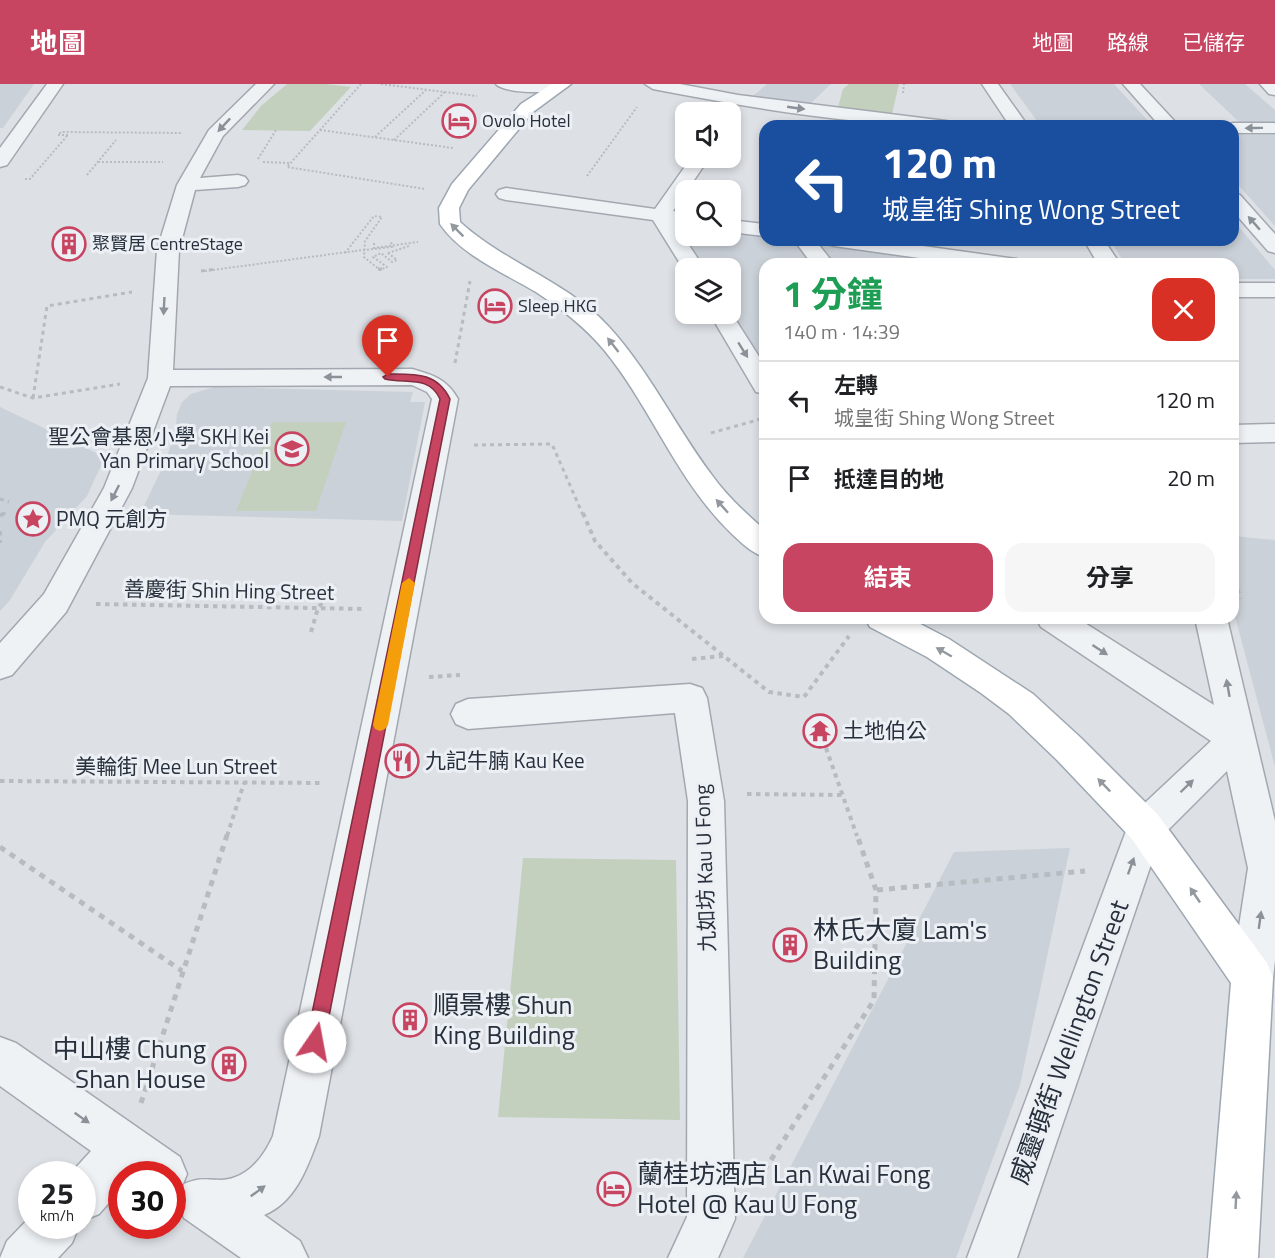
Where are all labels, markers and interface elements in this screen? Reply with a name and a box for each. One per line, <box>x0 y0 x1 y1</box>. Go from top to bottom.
text: 地圖 <box>30 21 86 64</box>
text: 地圖 <box>1032 26 1074 58</box>
text: 路線 <box>1107 26 1149 58</box>
text: 已儲存 <box>1182 26 1245 58</box>
map controls <box>675 102 741 324</box>
button: sound <box>675 102 741 168</box>
hotel icon: Ovolo Hotel <box>441 103 477 139</box>
one-way arrow <box>786 103 805 112</box>
place label: Ovolo Hotel <box>482 107 571 134</box>
one-way arrow <box>217 117 231 131</box>
one-way arrow <box>1244 123 1263 133</box>
text: 120 m <box>882 130 997 194</box>
icon: left <box>783 144 861 222</box>
button: search <box>675 180 741 246</box>
text: 城皇街 Shing Wong Street <box>882 188 1180 229</box>
one-way arrow <box>1248 216 1261 231</box>
one-way arrow <box>450 223 464 237</box>
building icon: 聚賢居 CentreStage <box>51 226 87 262</box>
place label: 聚賢居 CentreStage <box>92 230 243 257</box>
button: layers <box>675 258 741 324</box>
text: 1 分鐘 <box>783 266 883 321</box>
button: close <box>1152 278 1215 341</box>
hotel icon: Sleep HKG <box>477 288 513 324</box>
place label: Sleep HKG <box>518 292 597 319</box>
one-way arrow <box>160 297 169 316</box>
pin <box>362 315 413 377</box>
text: 140 m · 14:39 <box>783 316 900 347</box>
icon: arrive <box>371 324 404 357</box>
one-way arrow <box>607 338 619 353</box>
one-way arrow <box>737 342 748 358</box>
text: 左轉 <box>834 368 878 402</box>
one-way arrow <box>323 372 342 382</box>
text: 120 m <box>1155 383 1215 417</box>
icon: left <box>783 384 816 417</box>
text: 城皇街 Shing Wong Street <box>834 402 1055 433</box>
place label: 聖公會基恩小學 SKH Kei Yan Primary School <box>48 420 269 476</box>
school or university icon: 聖公會基恩小學 SKH Kei Yan Primary School <box>274 431 310 467</box>
text: 20 m <box>1167 461 1215 495</box>
icon: arrive <box>783 462 816 495</box>
text: 抵達目的地 <box>834 462 944 496</box>
one-way arrow <box>110 484 120 501</box>
one-way arrow <box>715 499 729 514</box>
place icon: PMQ 元創方 <box>15 501 51 537</box>
place label: PMQ 元創方 <box>56 502 168 534</box>
button: 結束 <box>783 543 993 612</box>
button: 分享 <box>1005 543 1215 612</box>
street label: 善慶街 Shin Hing Street <box>124 572 335 608</box>
one-way arrow <box>1092 644 1108 656</box>
one-way arrow <box>936 646 952 657</box>
one-way arrow <box>1223 678 1232 697</box>
temple icon: 土地伯公 <box>802 713 838 749</box>
place label: 土地伯公 <box>843 714 927 746</box>
restaurant icon: 九記牛腩 Kau Kee <box>384 743 420 779</box>
place label: 九記牛腩 Kau Kee <box>425 744 585 776</box>
street label: 美輪街 Mee Lun Street <box>75 750 278 782</box>
one-way arrow <box>1098 778 1112 792</box>
one-way arrow <box>1180 779 1195 793</box>
street label: 九如坊 Kau U Fong <box>685 783 723 952</box>
one-way arrow <box>1127 857 1137 875</box>
one-way arrow <box>1190 887 1201 903</box>
street label: 威靈頓街 Wellington Street <box>999 894 1138 1189</box>
place label: 林氏大廈 Lam's Building <box>813 910 987 979</box>
one-way arrow <box>1255 911 1264 930</box>
building icon: 林氏大廈 Lam's Building <box>772 927 808 963</box>
place label: 順景樓 Shun King Building <box>433 985 575 1054</box>
building icon: 順景樓 Shun King Building <box>392 1002 428 1038</box>
position arrow <box>283 1010 347 1074</box>
place label: 中山樓 Chung Shan House <box>53 1029 206 1098</box>
building icon: 中山樓 Chung Shan House <box>211 1046 247 1082</box>
one-way arrow <box>73 1112 89 1124</box>
place label: 蘭桂坊酒店 Lan Kwai Fong Hotel @ Kau U Fong <box>637 1154 930 1223</box>
speed limit sign: 30 <box>108 1161 186 1239</box>
text: 25 <box>40 1170 74 1216</box>
hotel icon: 蘭桂坊酒店 Lan Kwai Fong Hotel @ Kau U Fong <box>596 1171 632 1207</box>
one-way arrow <box>250 1185 266 1197</box>
one-way arrow <box>1231 1190 1241 1209</box>
text: km/h <box>40 1204 74 1227</box>

